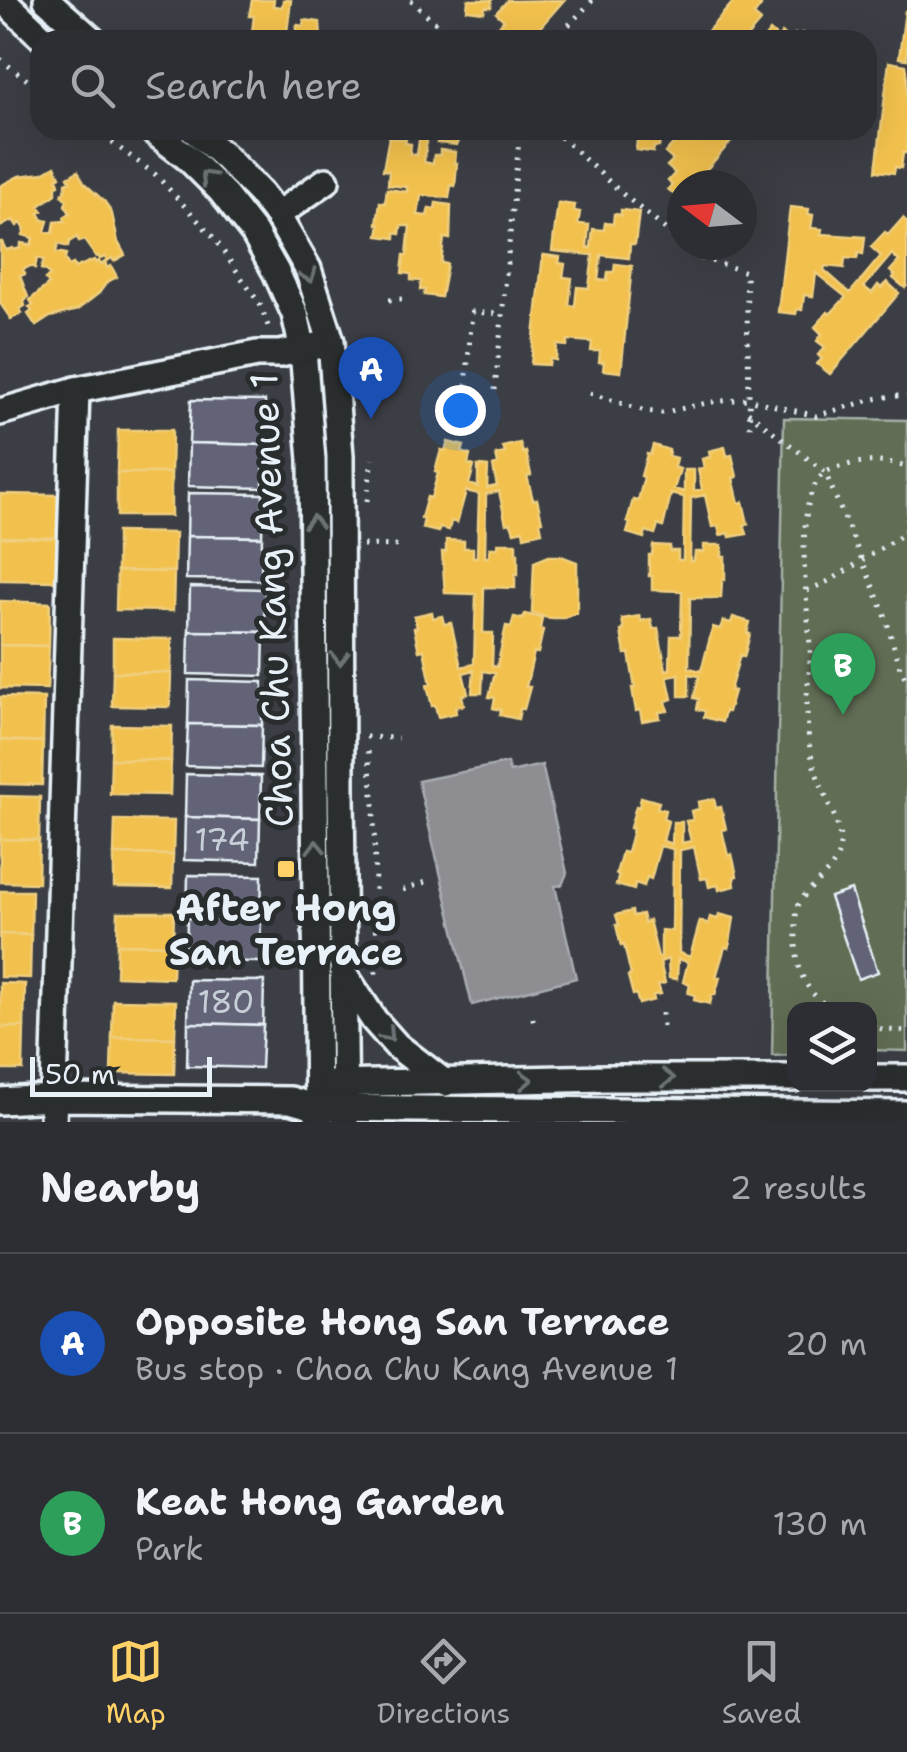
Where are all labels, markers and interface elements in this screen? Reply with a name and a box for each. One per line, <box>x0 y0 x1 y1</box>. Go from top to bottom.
search box <box>30 30 877 140</box>
icon: search <box>65 58 120 113</box>
text: Search here <box>145 60 362 111</box>
north arrow <box>667 170 757 260</box>
one-way arrow <box>201 171 219 189</box>
one-way arrow <box>297 266 317 284</box>
pin: A <box>338 336 404 419</box>
street label: Choa Chu Kang Avenue 1 <box>238 372 305 828</box>
your location <box>435 385 486 436</box>
one-way arrow <box>302 513 324 528</box>
pin: B <box>810 632 876 715</box>
one-way arrow <box>329 652 351 667</box>
house number: 174 <box>194 818 250 861</box>
one-way arrow <box>305 838 327 854</box>
marker: After Hong San Terrace <box>275 858 297 880</box>
place label: After Hong San Terrace <box>169 882 403 977</box>
house number: 180 <box>197 980 255 1023</box>
map controls <box>787 1002 877 1092</box>
button: layers <box>787 1002 877 1092</box>
one-way arrow <box>376 1023 394 1042</box>
scale bar <box>30 1052 212 1096</box>
text: 50 m <box>45 1055 115 1093</box>
one-way arrow <box>662 1067 677 1089</box>
one-way arrow <box>518 1070 534 1091</box>
text: Nearby <box>40 1159 200 1215</box>
text: 2 results <box>730 1166 867 1209</box>
text: Opposite Hong San Terrace <box>135 1296 670 1347</box>
text: A <box>60 1322 85 1365</box>
text: 20 m <box>785 1322 867 1365</box>
text: Bus stop · Choa Chu Kang Avenue 1 <box>135 1347 678 1390</box>
text: Keat Hong Garden <box>135 1476 505 1527</box>
text: B <box>63 1502 82 1545</box>
text: 130 m <box>772 1502 867 1545</box>
text: Park <box>135 1527 204 1570</box>
tab: Map <box>106 1634 166 1732</box>
tab: Directions <box>377 1634 510 1732</box>
tab: Saved <box>722 1634 801 1732</box>

